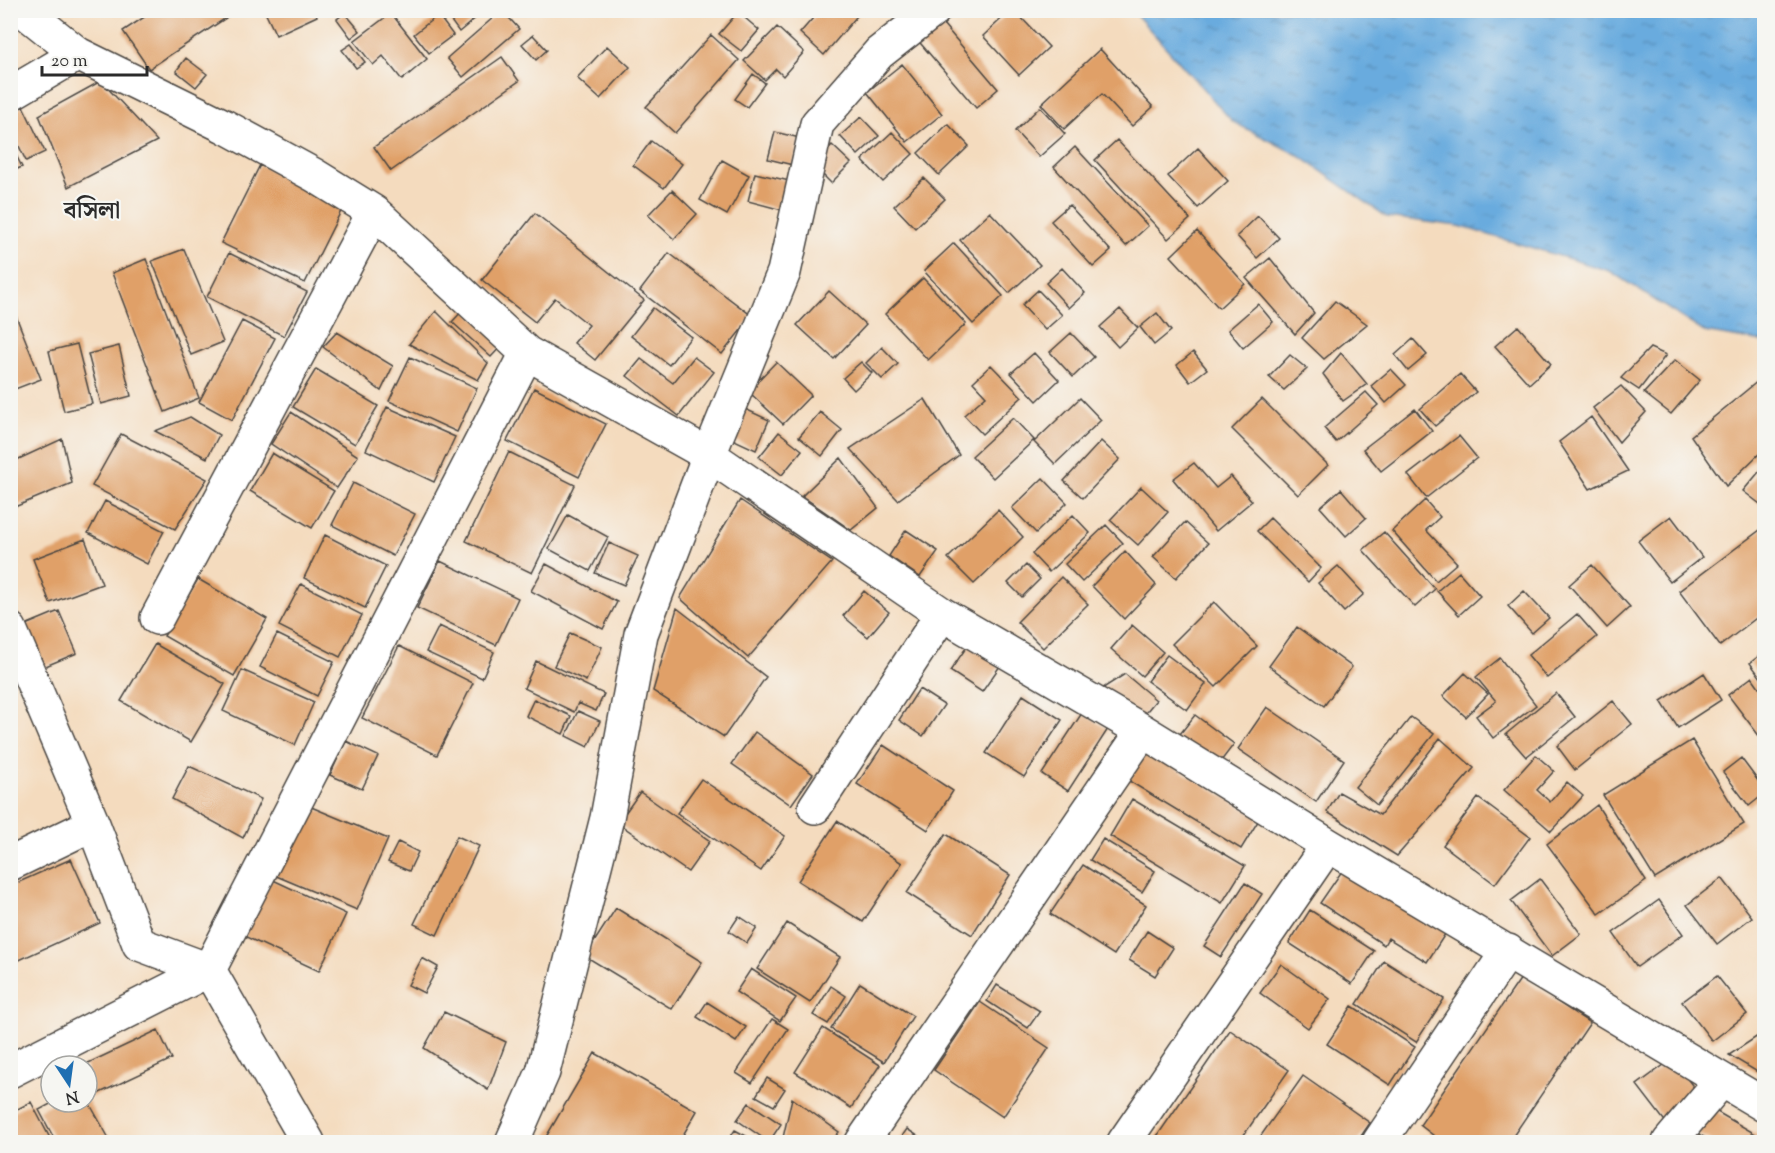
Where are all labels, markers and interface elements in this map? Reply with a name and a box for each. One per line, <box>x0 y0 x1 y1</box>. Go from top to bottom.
scale bar <box>42 39 147 77</box>
text: 20 m <box>51 49 88 75</box>
district label: বসিলা <box>63 195 120 229</box>
north arrow <box>39 1054 99 1114</box>
text: N <box>63 1084 81 1109</box>

